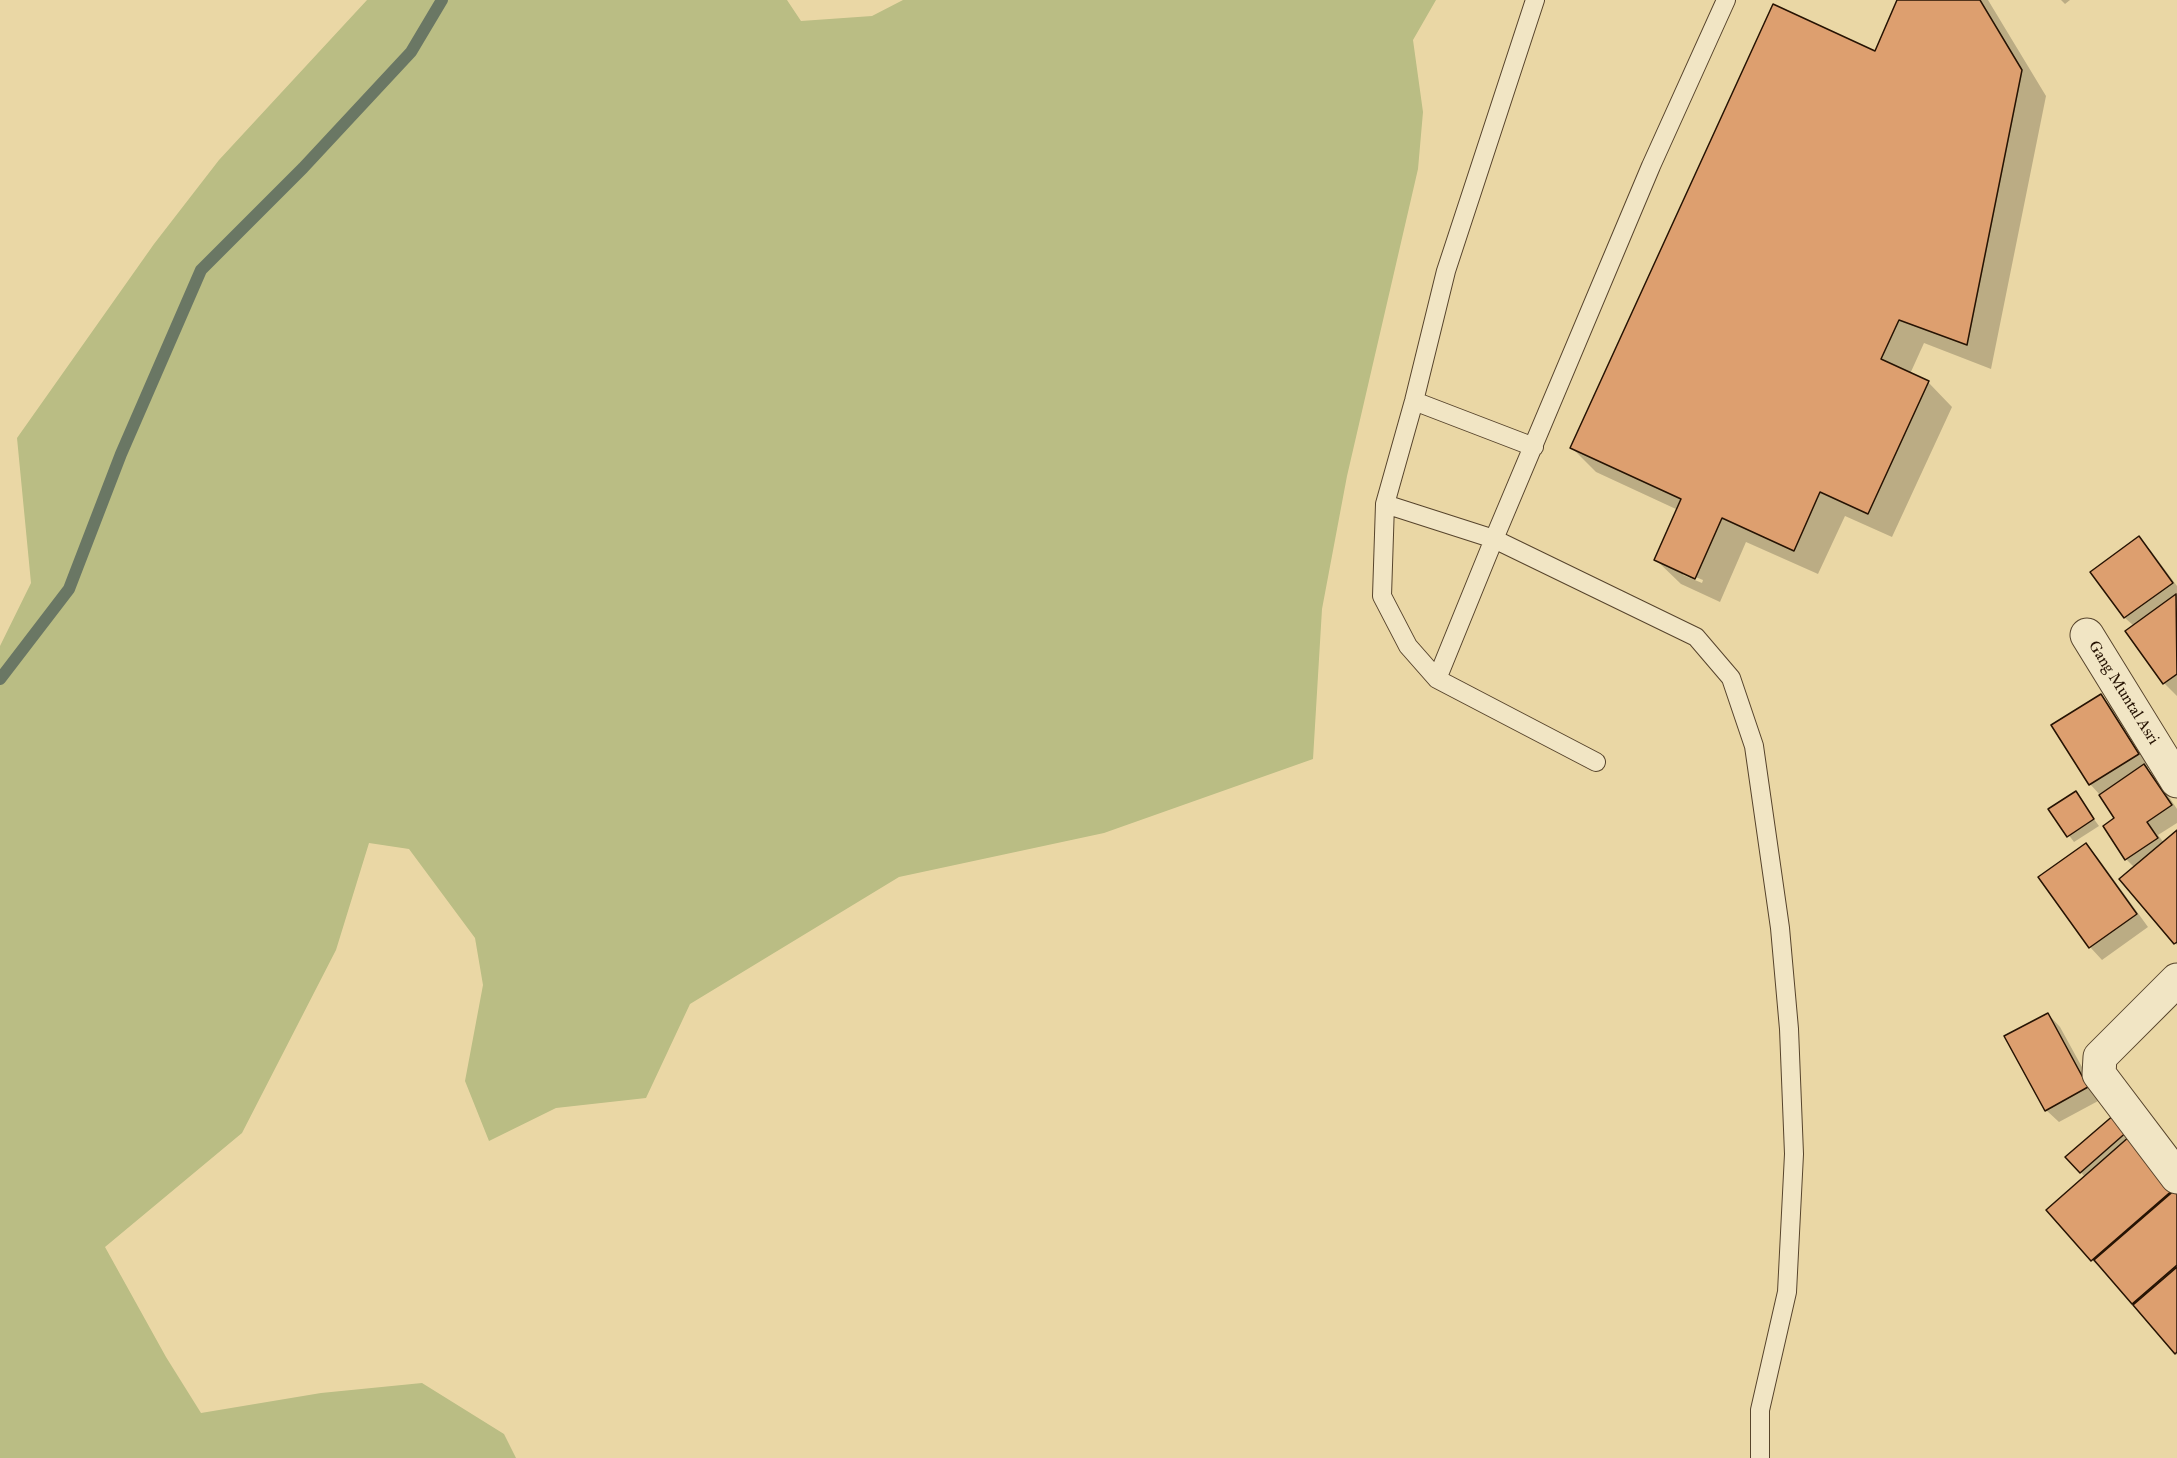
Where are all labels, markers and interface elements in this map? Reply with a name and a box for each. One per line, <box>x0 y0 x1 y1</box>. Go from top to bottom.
street label: Gang Muntal Asri <box>2083 638 2163 748</box>

